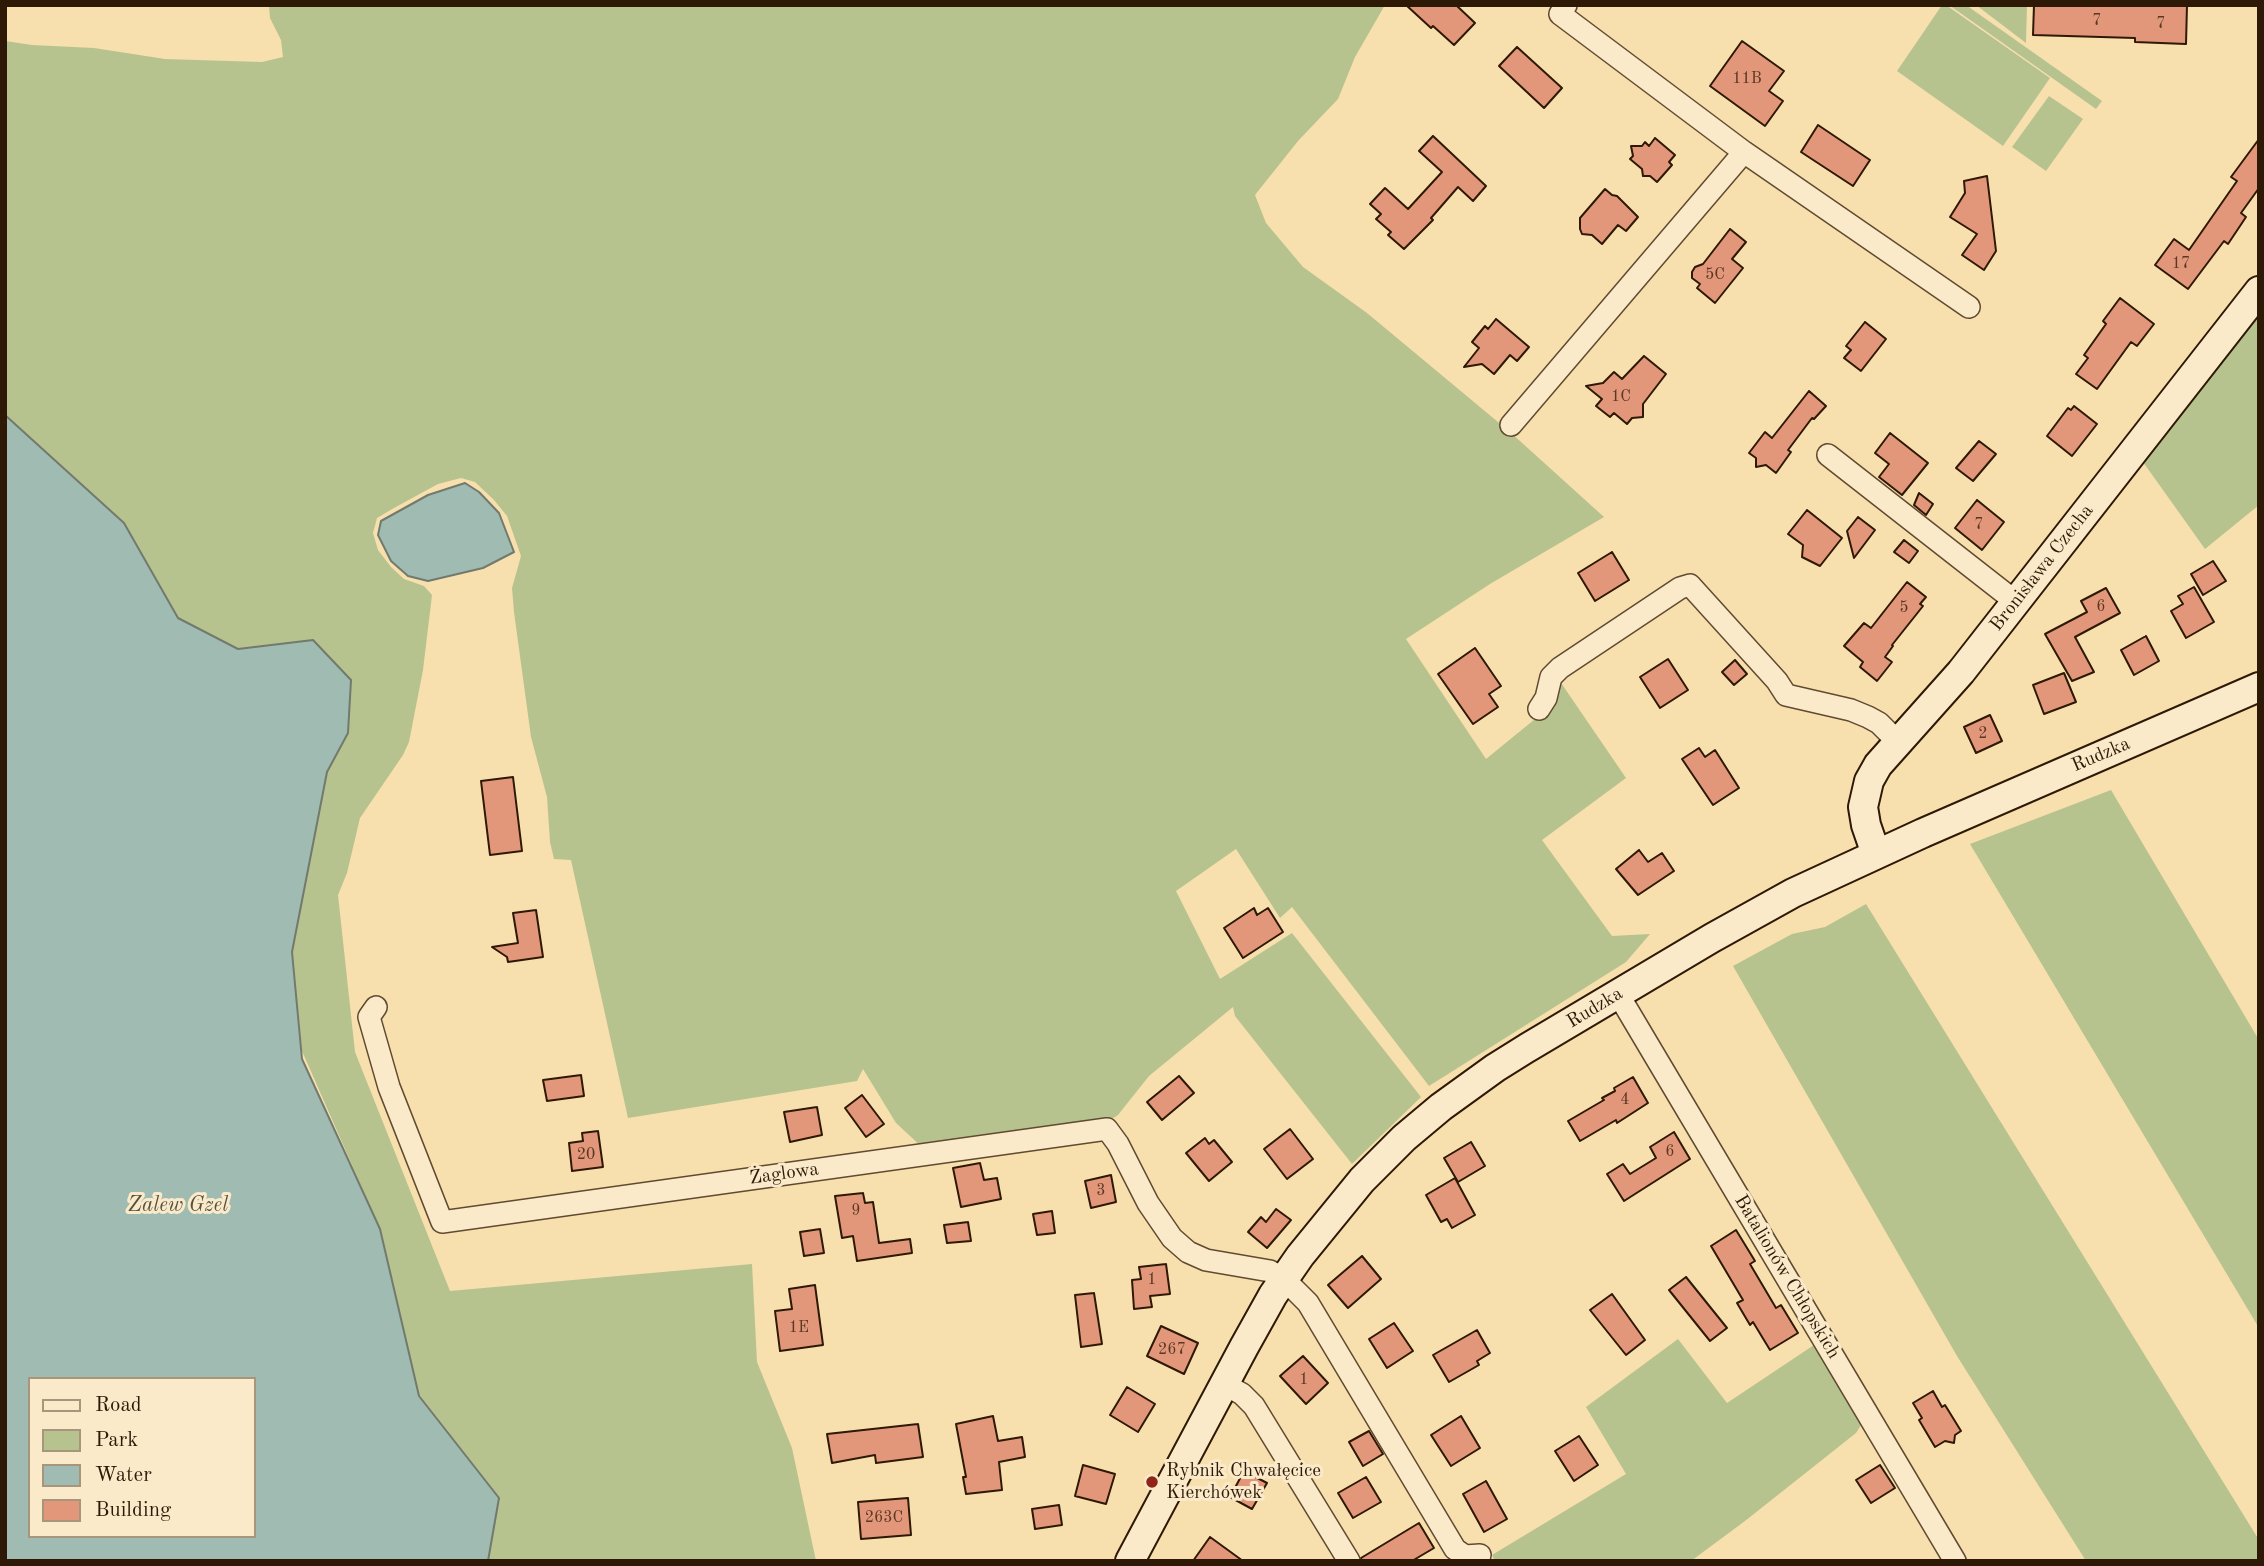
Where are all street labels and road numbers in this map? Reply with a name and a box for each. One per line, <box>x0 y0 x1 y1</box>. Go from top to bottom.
street label: Bronisława Czecha <box>1985 500 2099 636</box>
street label: Rudzka <box>2068 733 2134 777</box>
street label: Rudzka <box>1563 982 1627 1034</box>
street label: Żaglowa <box>748 1158 820 1190</box>
street label: Batalionów Chłopskich <box>1729 1191 1845 1363</box>

